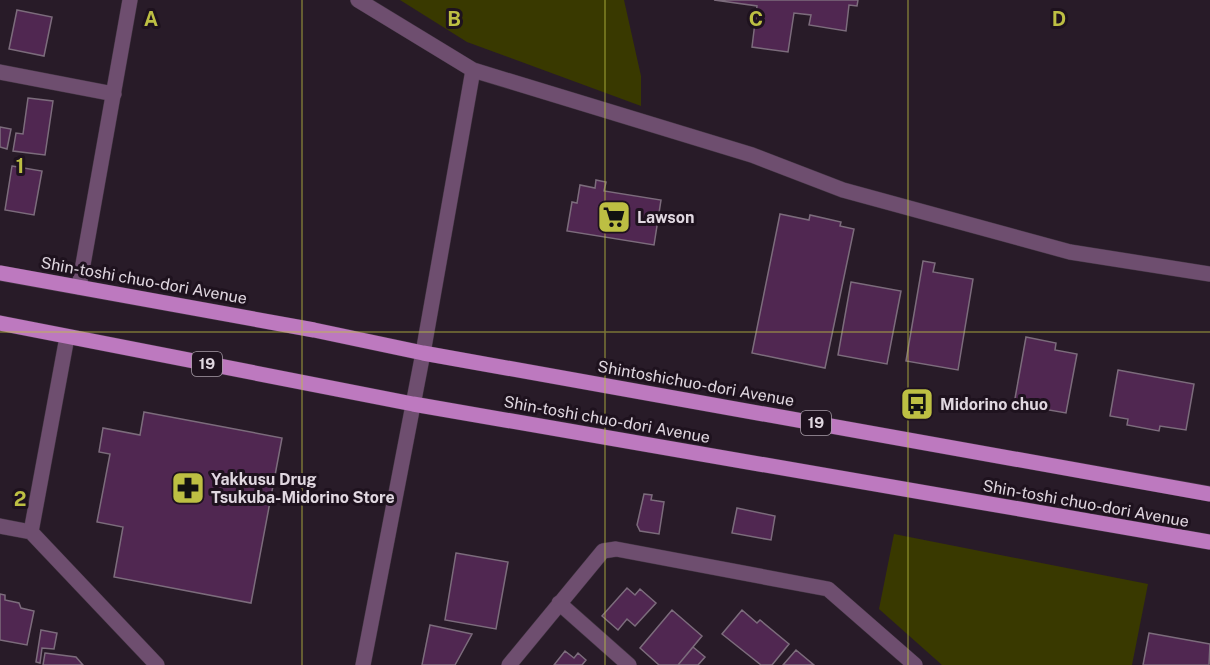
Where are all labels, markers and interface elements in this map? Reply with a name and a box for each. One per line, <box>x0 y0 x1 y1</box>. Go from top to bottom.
text: A <box>144 7 158 31</box>
text: B <box>447 7 461 31</box>
text: C <box>749 7 763 31</box>
text: D <box>1052 7 1066 31</box>
text: 1 <box>16 154 24 178</box>
supermarket icon: Lawson <box>596 199 632 235</box>
place label: Lawson <box>637 208 694 227</box>
street label: Shin-toshi chuo-dori Avenue <box>39 253 249 308</box>
road number: 19 <box>192 352 222 376</box>
street label: Shintoshichuo-dori Avenue <box>596 357 796 410</box>
bus stop icon: Midorino chuo <box>899 386 935 422</box>
street label: Shin-toshi chuo-dori Avenue <box>502 392 712 447</box>
place label: Midorino chuo <box>940 395 1048 414</box>
road number: 19 <box>801 411 831 435</box>
pharmacy icon: Yakkusu Drug Tsukuba-Midorino Store <box>170 470 206 506</box>
place label: Yakkusu Drug Tsukuba-Midorino Store <box>211 470 395 507</box>
street label: Shin-toshi chuo-dori Avenue <box>981 476 1191 531</box>
text: 2 <box>14 487 26 511</box>

